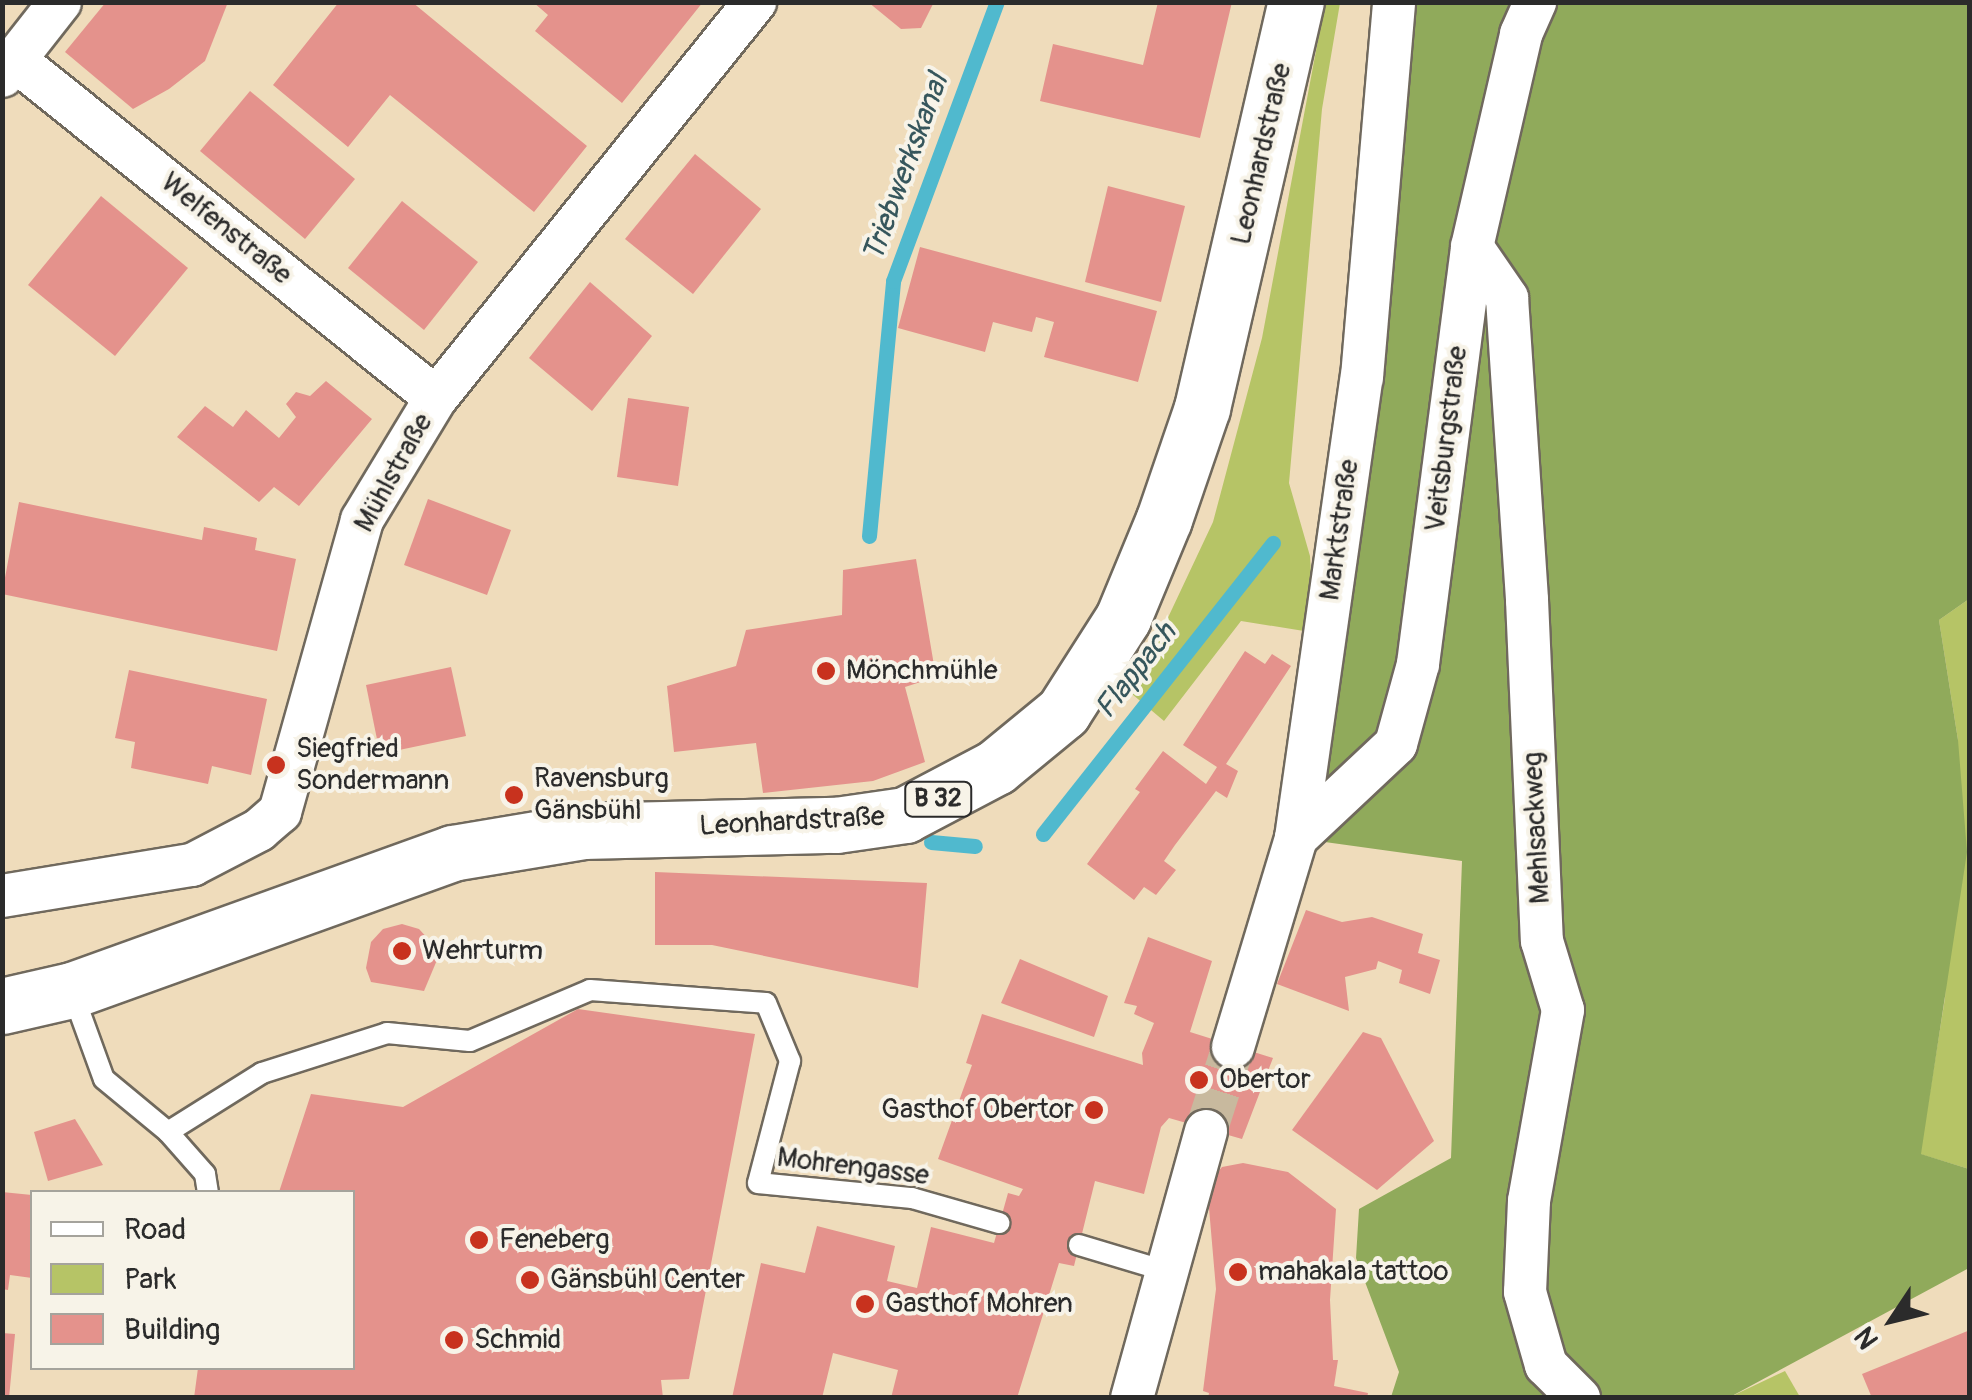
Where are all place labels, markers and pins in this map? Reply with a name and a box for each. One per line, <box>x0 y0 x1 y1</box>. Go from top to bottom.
place label: Mönchmühle <box>846 654 998 688</box>
marker: Mönchmühle <box>815 660 837 682</box>
place label: Siegfried Sondermann <box>296 732 449 798</box>
marker: Siegfried Sondermann <box>265 754 287 776</box>
place label: Ravensburg Gänsbühl <box>534 762 669 828</box>
marker: Ravensburg Gänsbühl <box>503 784 525 806</box>
place label: Wehrturm <box>422 934 543 968</box>
marker: Wehrturm <box>391 940 413 962</box>
place label: Obertor <box>1219 1063 1311 1097</box>
marker: Obertor <box>1188 1069 1210 1091</box>
place label: Gasthof Obertor <box>881 1093 1074 1127</box>
marker: Gasthof Obertor <box>1083 1099 1105 1121</box>
place label: Feneberg <box>499 1223 610 1257</box>
marker: Feneberg <box>468 1229 490 1251</box>
place label: mahakala tattoo <box>1258 1255 1449 1289</box>
marker: mahakala tattoo <box>1227 1261 1249 1283</box>
place label: Gänsbühl Center <box>550 1263 745 1297</box>
marker: Gänsbühl Center <box>519 1269 541 1291</box>
place label: Gasthof Mohren <box>885 1287 1073 1321</box>
marker: Gasthof Mohren <box>854 1293 876 1315</box>
place label: Schmid <box>474 1323 561 1357</box>
marker: Schmid <box>443 1329 465 1351</box>

